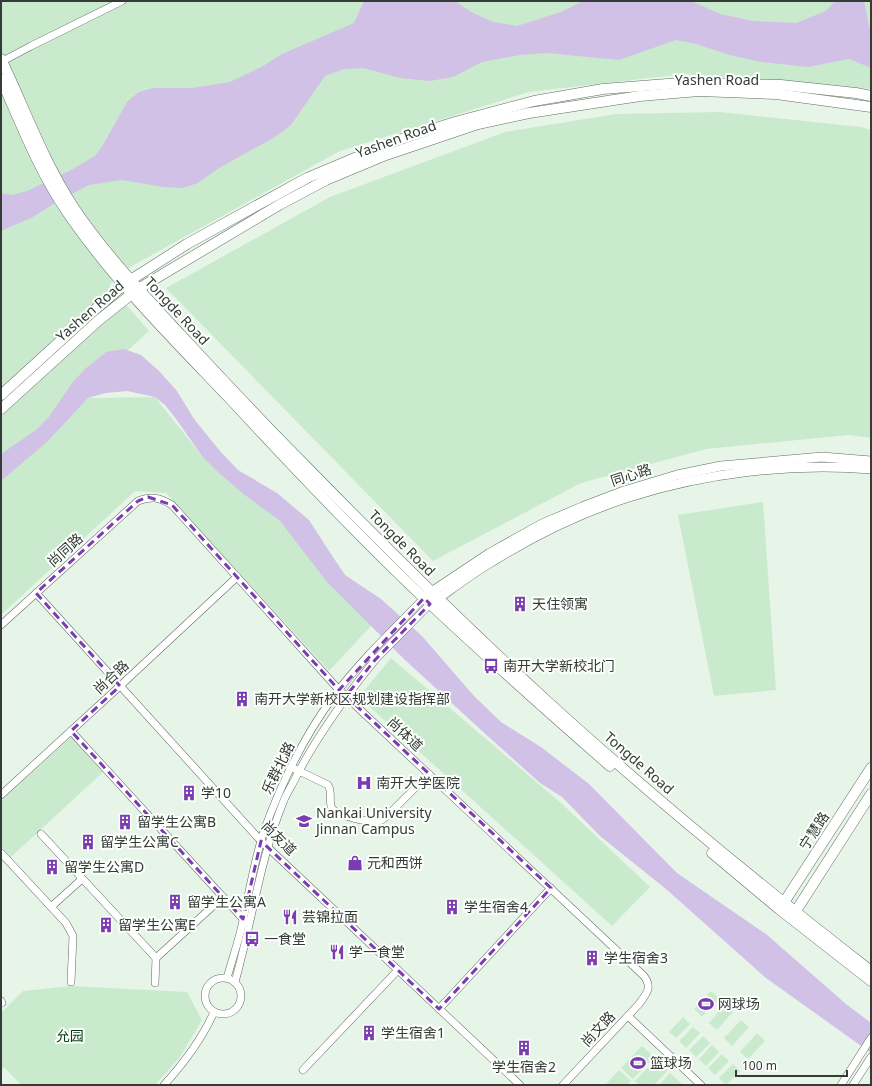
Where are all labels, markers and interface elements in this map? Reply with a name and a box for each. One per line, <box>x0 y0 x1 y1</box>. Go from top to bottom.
street label: Yashen Road <box>675 70 759 89</box>
street label: Yashen Road <box>353 115 439 162</box>
street label: Tongde Road <box>141 273 214 349</box>
street label: Yashen Road <box>52 276 128 345</box>
street label: 同心路 <box>608 459 654 490</box>
street label: Tongde Road <box>365 505 440 580</box>
street label: 尚同路 <box>43 529 87 571</box>
place label: 天住领寓 <box>532 594 588 613</box>
building icon: 天住领寓 <box>511 595 529 613</box>
street label: 尚合路 <box>89 655 132 698</box>
place label: 南开大学新校北门 <box>503 656 615 675</box>
bus stop icon: 南开大学新校北门 <box>482 657 500 675</box>
place label: 南开大学新校区规划建设指挥部 <box>254 689 450 708</box>
building icon: 南开大学新校区规划建设指挥部 <box>233 690 251 708</box>
street label: 尚体道 <box>384 712 427 755</box>
street label: Tongde Road <box>601 727 678 798</box>
street label: 乐群北路 <box>257 738 298 797</box>
place label: 南开大学医院 <box>376 773 460 792</box>
hospital icon: 南开大学医院 <box>355 774 373 792</box>
place label: 学10 <box>201 783 231 802</box>
building icon: 学10 <box>180 784 198 802</box>
place label: Nankai University Jinnan Campus <box>314 803 432 838</box>
street label: 宁慧路 <box>794 808 833 854</box>
place label: 留学生公寓B <box>137 812 216 831</box>
school or university icon: Nankai University Jinnan Campus <box>295 812 313 830</box>
building icon: 留学生公寓B <box>116 813 134 831</box>
street label: 尚友道 <box>258 816 301 859</box>
place label: 留学生公寓C <box>100 832 179 851</box>
building icon: 留学生公寓C <box>79 833 97 851</box>
place label: 元和西饼 <box>367 853 423 872</box>
shop icon: 元和西饼 <box>346 854 364 872</box>
place label: 留学生公寓D <box>64 857 144 876</box>
building icon: 留学生公寓D <box>43 858 61 876</box>
place label: 留学生公寓A <box>187 892 266 911</box>
building icon: 留学生公寓A <box>166 893 184 911</box>
place label: 学生宿舍4 <box>464 897 528 916</box>
building icon: 学生宿舍4 <box>443 898 461 916</box>
place label: 芸锦拉面 <box>302 907 358 926</box>
restaurant icon: 芸锦拉面 <box>281 908 299 926</box>
place label: 留学生公寓E <box>118 915 196 934</box>
building icon: 留学生公寓E <box>97 916 115 934</box>
place label: 一食堂 <box>264 929 306 948</box>
bus stop icon: 一食堂 <box>243 930 261 948</box>
place label: 学一食堂 <box>349 942 405 961</box>
restaurant icon: 学一食堂 <box>328 943 346 961</box>
place label: 学生宿舍3 <box>604 948 668 967</box>
building icon: 学生宿舍3 <box>583 949 601 967</box>
place label: 网球场 <box>718 994 760 1013</box>
sports icon: 网球场 <box>697 995 715 1013</box>
street label: 尚文路 <box>576 1007 619 1050</box>
place label: 学生宿舍1 <box>381 1023 445 1042</box>
building icon: 学生宿舍1 <box>360 1024 378 1042</box>
park label: 允园 <box>56 1026 84 1045</box>
building icon: 学生宿舍2 <box>515 1039 533 1057</box>
scale bar <box>736 1052 847 1078</box>
place label: 篮球场 <box>650 1053 692 1072</box>
sports icon: 篮球场 <box>629 1054 647 1072</box>
place label: 学生宿舍2 <box>492 1057 556 1076</box>
text: 100 m <box>742 1057 777 1074</box>

